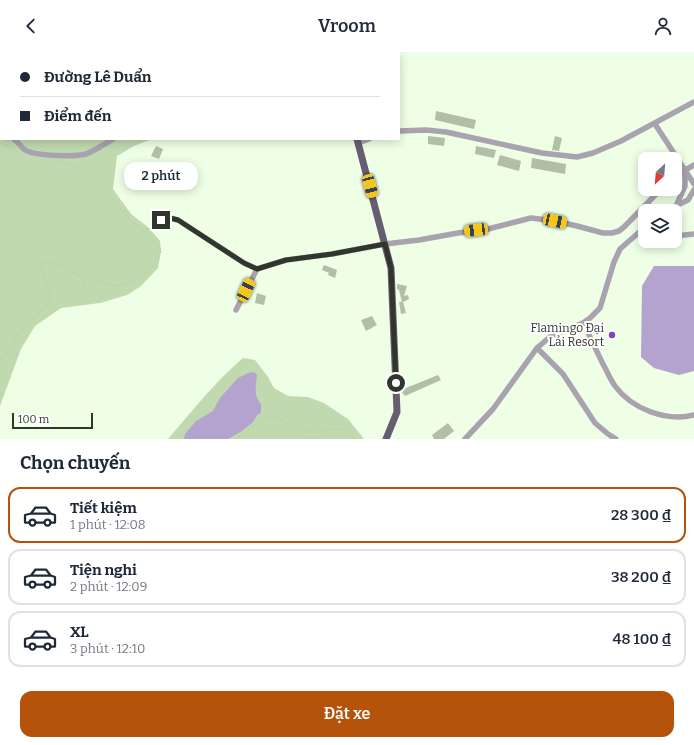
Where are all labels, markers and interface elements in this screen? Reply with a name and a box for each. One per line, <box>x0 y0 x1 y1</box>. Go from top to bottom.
icon: back <box>20 15 42 37</box>
text: Vroom <box>318 15 376 37</box>
icon: person <box>652 15 674 37</box>
text: Đường Lê Duẩn <box>44 68 152 86</box>
text: Điểm đến <box>44 107 111 125</box>
north arrow <box>638 152 682 196</box>
map controls <box>638 152 682 248</box>
callout: 2 phút <box>124 162 198 190</box>
text: 2 phút <box>142 168 180 183</box>
car <box>361 173 379 199</box>
button: layers <box>638 204 682 248</box>
route end <box>152 211 170 229</box>
car <box>542 213 568 229</box>
car <box>463 223 489 237</box>
car <box>235 277 257 303</box>
place label: Flamingo Đại Lải Resort <box>531 321 605 349</box>
marker: Flamingo Đại Lải Resort <box>607 330 617 340</box>
route start <box>387 374 405 392</box>
scale bar <box>12 411 93 430</box>
text: 100 m <box>18 413 49 426</box>
text: Chọn chuyến <box>20 452 130 474</box>
icon: car <box>22 497 58 533</box>
text: Tiết kiệm <box>70 499 137 517</box>
text: 28 300 ₫ <box>611 506 672 524</box>
text: 1 phút · 12:08 <box>70 517 146 532</box>
icon: car <box>22 559 58 595</box>
text: Tiện nghi <box>70 561 137 579</box>
text: 38 200 ₫ <box>611 568 672 586</box>
text: 2 phút · 12:09 <box>70 579 147 594</box>
icon: car <box>22 621 58 657</box>
text: XL <box>70 623 89 641</box>
text: 48 100 ₫ <box>612 630 672 648</box>
text: 3 phút · 12:10 <box>70 641 145 656</box>
button: Đặt xe <box>20 691 674 737</box>

